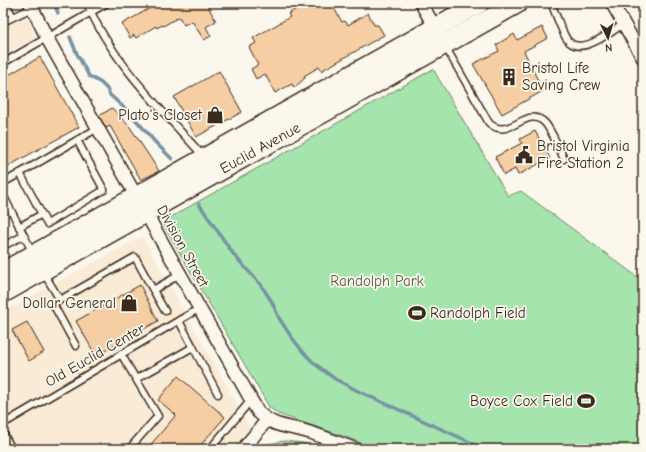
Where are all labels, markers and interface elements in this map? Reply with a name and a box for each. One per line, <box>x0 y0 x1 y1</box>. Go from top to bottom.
north arrow <box>588 18 628 58</box>
text: N <box>605 41 613 54</box>
place label: Bristol Life Saving Crew <box>522 59 600 94</box>
building icon: Bristol Life Saving Crew <box>499 67 519 87</box>
shop icon: Plato's Closet <box>205 105 225 125</box>
place label: Plato's Closet <box>118 106 203 124</box>
street label: Euclid Avenue <box>217 118 304 178</box>
place label: Bristol Virginia Fire Station 2 <box>537 137 630 172</box>
public building icon: Bristol Virginia Fire Station 2 <box>514 145 534 165</box>
street label: Division Street <box>153 202 213 291</box>
park label: Randolph Park <box>330 272 425 290</box>
shop icon: Dollar General <box>119 293 139 313</box>
place label: Dollar General <box>23 294 116 312</box>
sports icon: Randolph Field <box>407 303 427 323</box>
place label: Randolph Field <box>430 304 526 322</box>
street label: Old Euclid Center <box>42 319 148 391</box>
sports icon: Boyce Cox Field <box>576 391 596 411</box>
place label: Boyce Cox Field <box>470 392 573 410</box>

